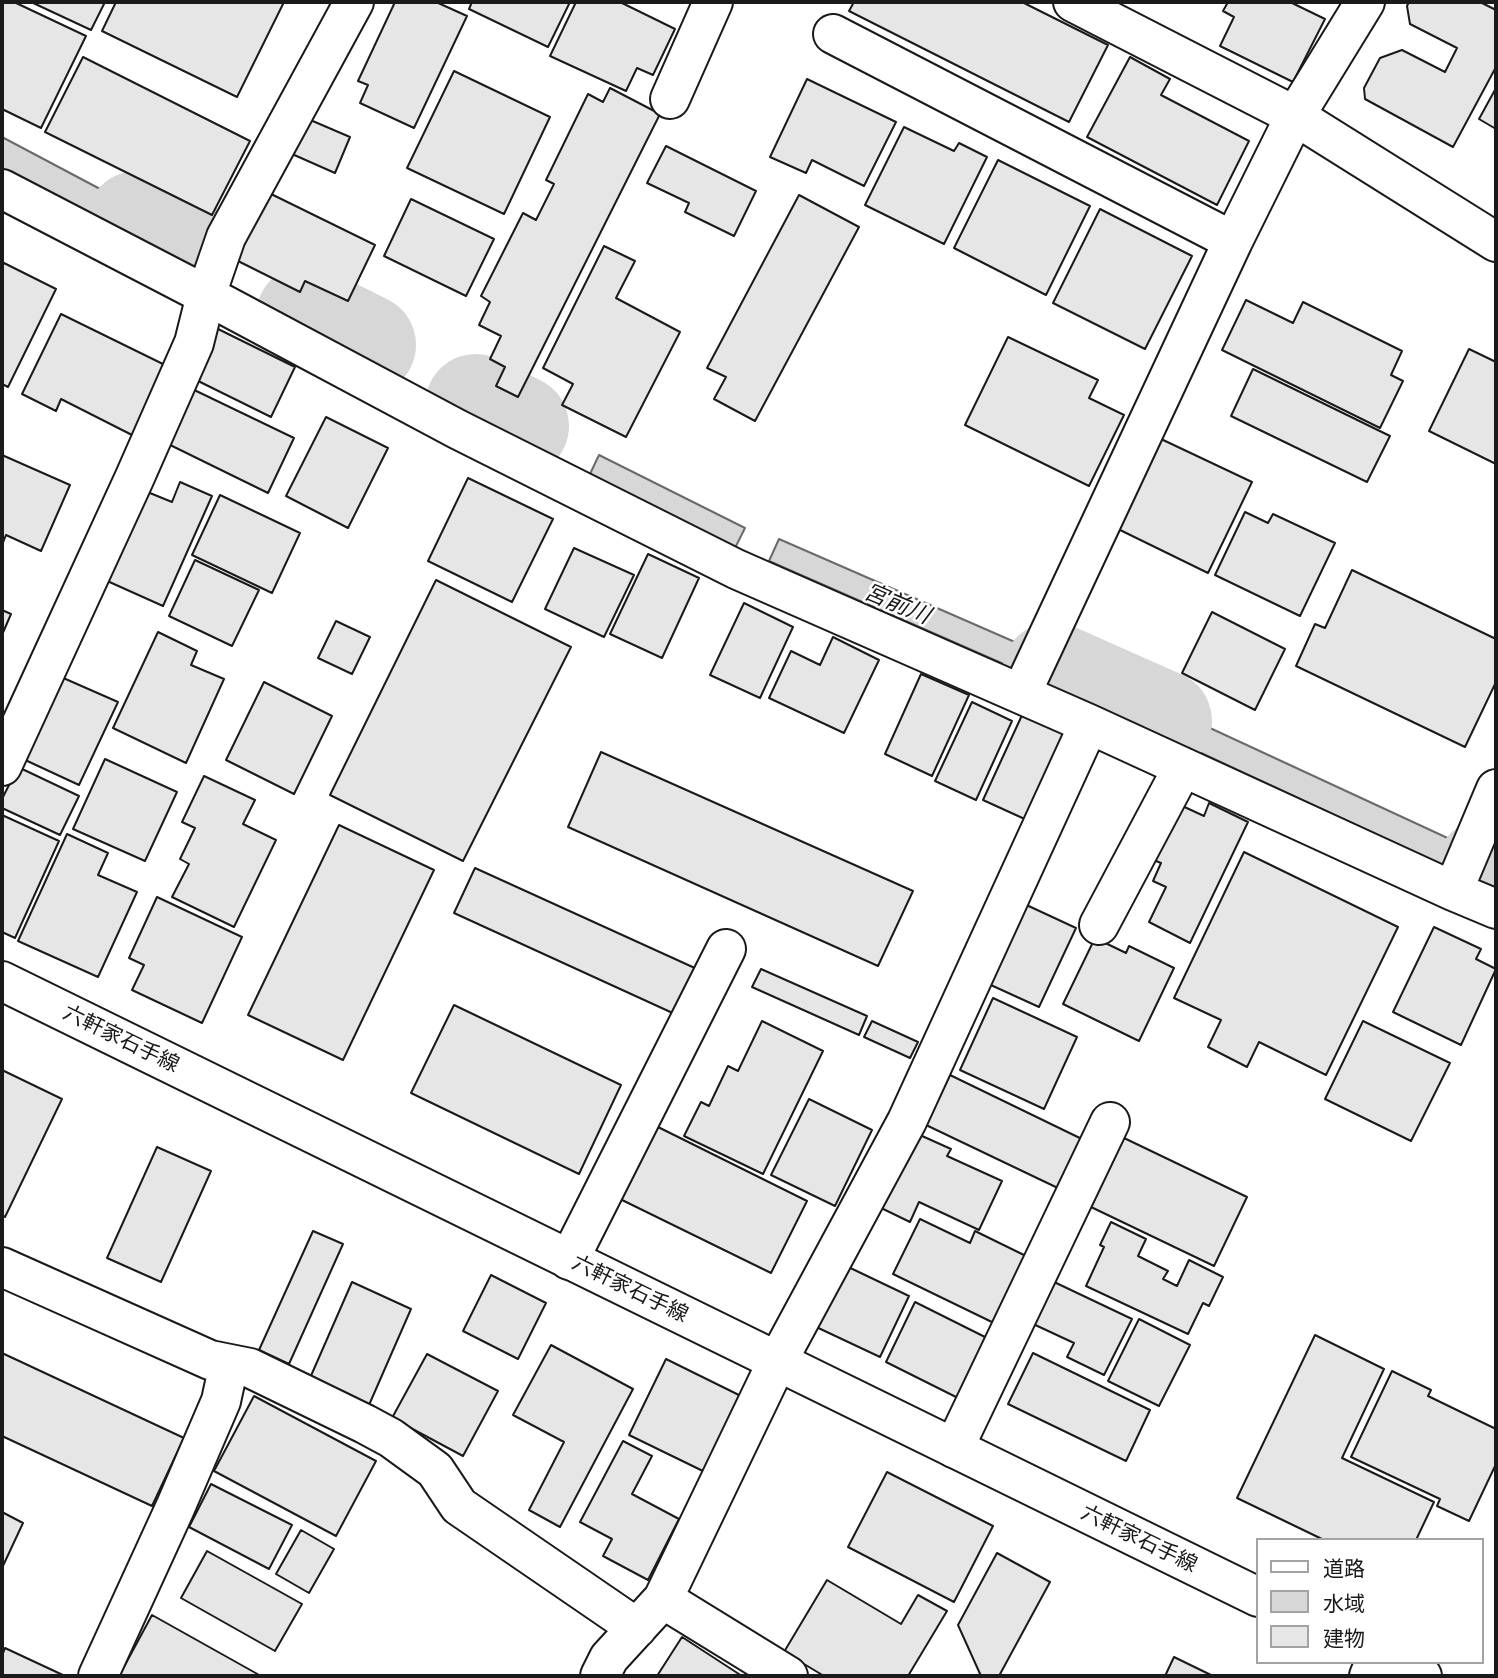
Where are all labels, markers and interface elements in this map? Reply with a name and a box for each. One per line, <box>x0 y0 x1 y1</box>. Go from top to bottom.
water label: 宮前川 <box>860 578 934 630</box>
street label: 六軒家石手線 <box>59 1000 183 1078</box>
street label: 六軒家石手線 <box>568 1250 692 1328</box>
street label: 六軒家石手線 <box>1077 1500 1201 1578</box>
legend <box>1256 1538 1484 1664</box>
text: 道路 <box>1323 1556 1365 1581</box>
text: 水域 <box>1323 1591 1365 1616</box>
text: 建物 <box>1323 1626 1365 1651</box>

